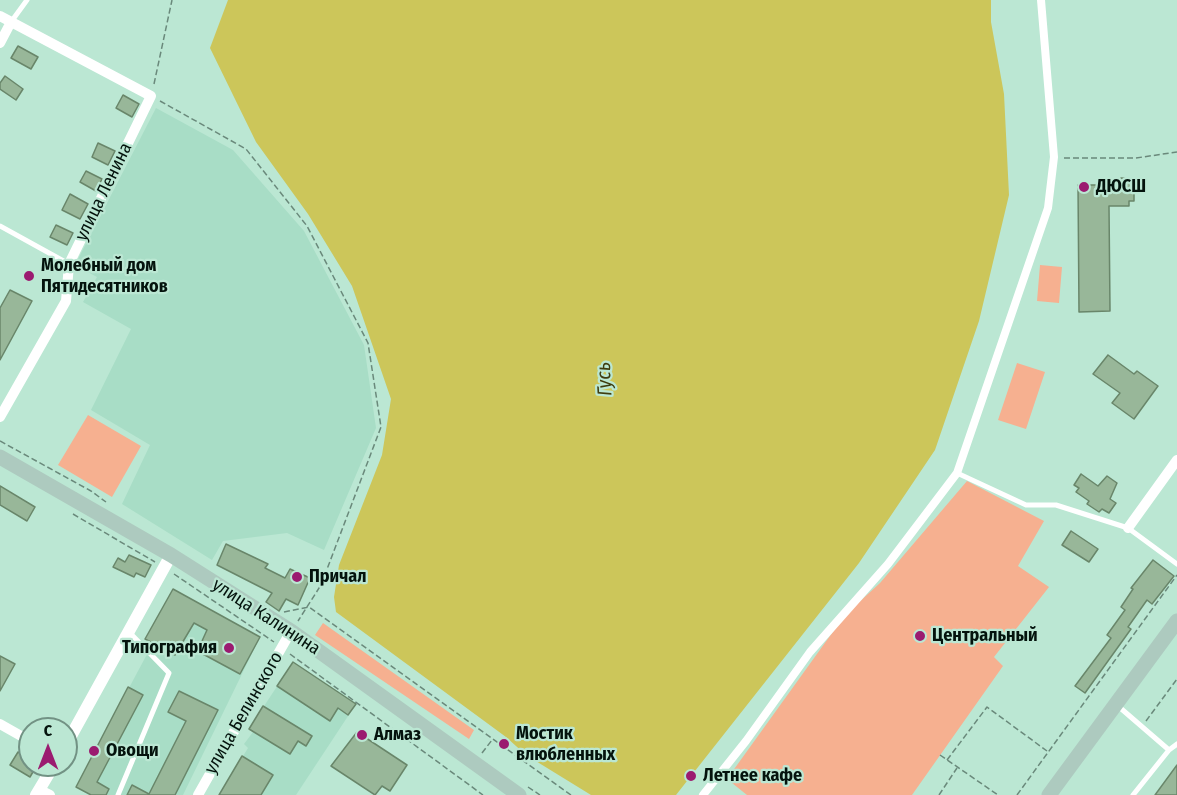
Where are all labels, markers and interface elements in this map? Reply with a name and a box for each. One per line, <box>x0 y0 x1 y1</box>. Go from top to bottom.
street label: улица Ленина <box>71 139 137 245</box>
place label: ДЮСШ <box>1096 176 1146 198</box>
marker: ДЮСШ <box>1077 180 1091 194</box>
place label: Молебный дом Пятидесятников <box>41 255 168 298</box>
marker: Молебный дом Пятидесятников <box>22 269 36 283</box>
water label: Гусь <box>592 361 618 397</box>
place label: Причал <box>309 566 366 588</box>
marker: Причал <box>290 570 304 584</box>
street label: улица Калинина <box>208 574 324 660</box>
place label: Центральный <box>932 625 1038 647</box>
marker: Центральный <box>913 629 927 643</box>
place label: Типография <box>122 637 217 659</box>
marker: Типография <box>222 641 236 655</box>
street label: улица Белинского <box>200 648 288 778</box>
north arrow <box>18 717 78 777</box>
text: С <box>44 721 52 740</box>
place label: Мостик влюбленных <box>516 723 615 766</box>
place label: Алмаз <box>374 724 421 746</box>
marker: Алмаз <box>355 728 369 742</box>
marker: Мостик влюбленных <box>497 737 511 751</box>
place label: Овощи <box>106 740 159 762</box>
marker: Овощи <box>87 744 101 758</box>
place label: Летнее кафе <box>703 765 802 787</box>
marker: Летнее кафе <box>684 769 698 783</box>

